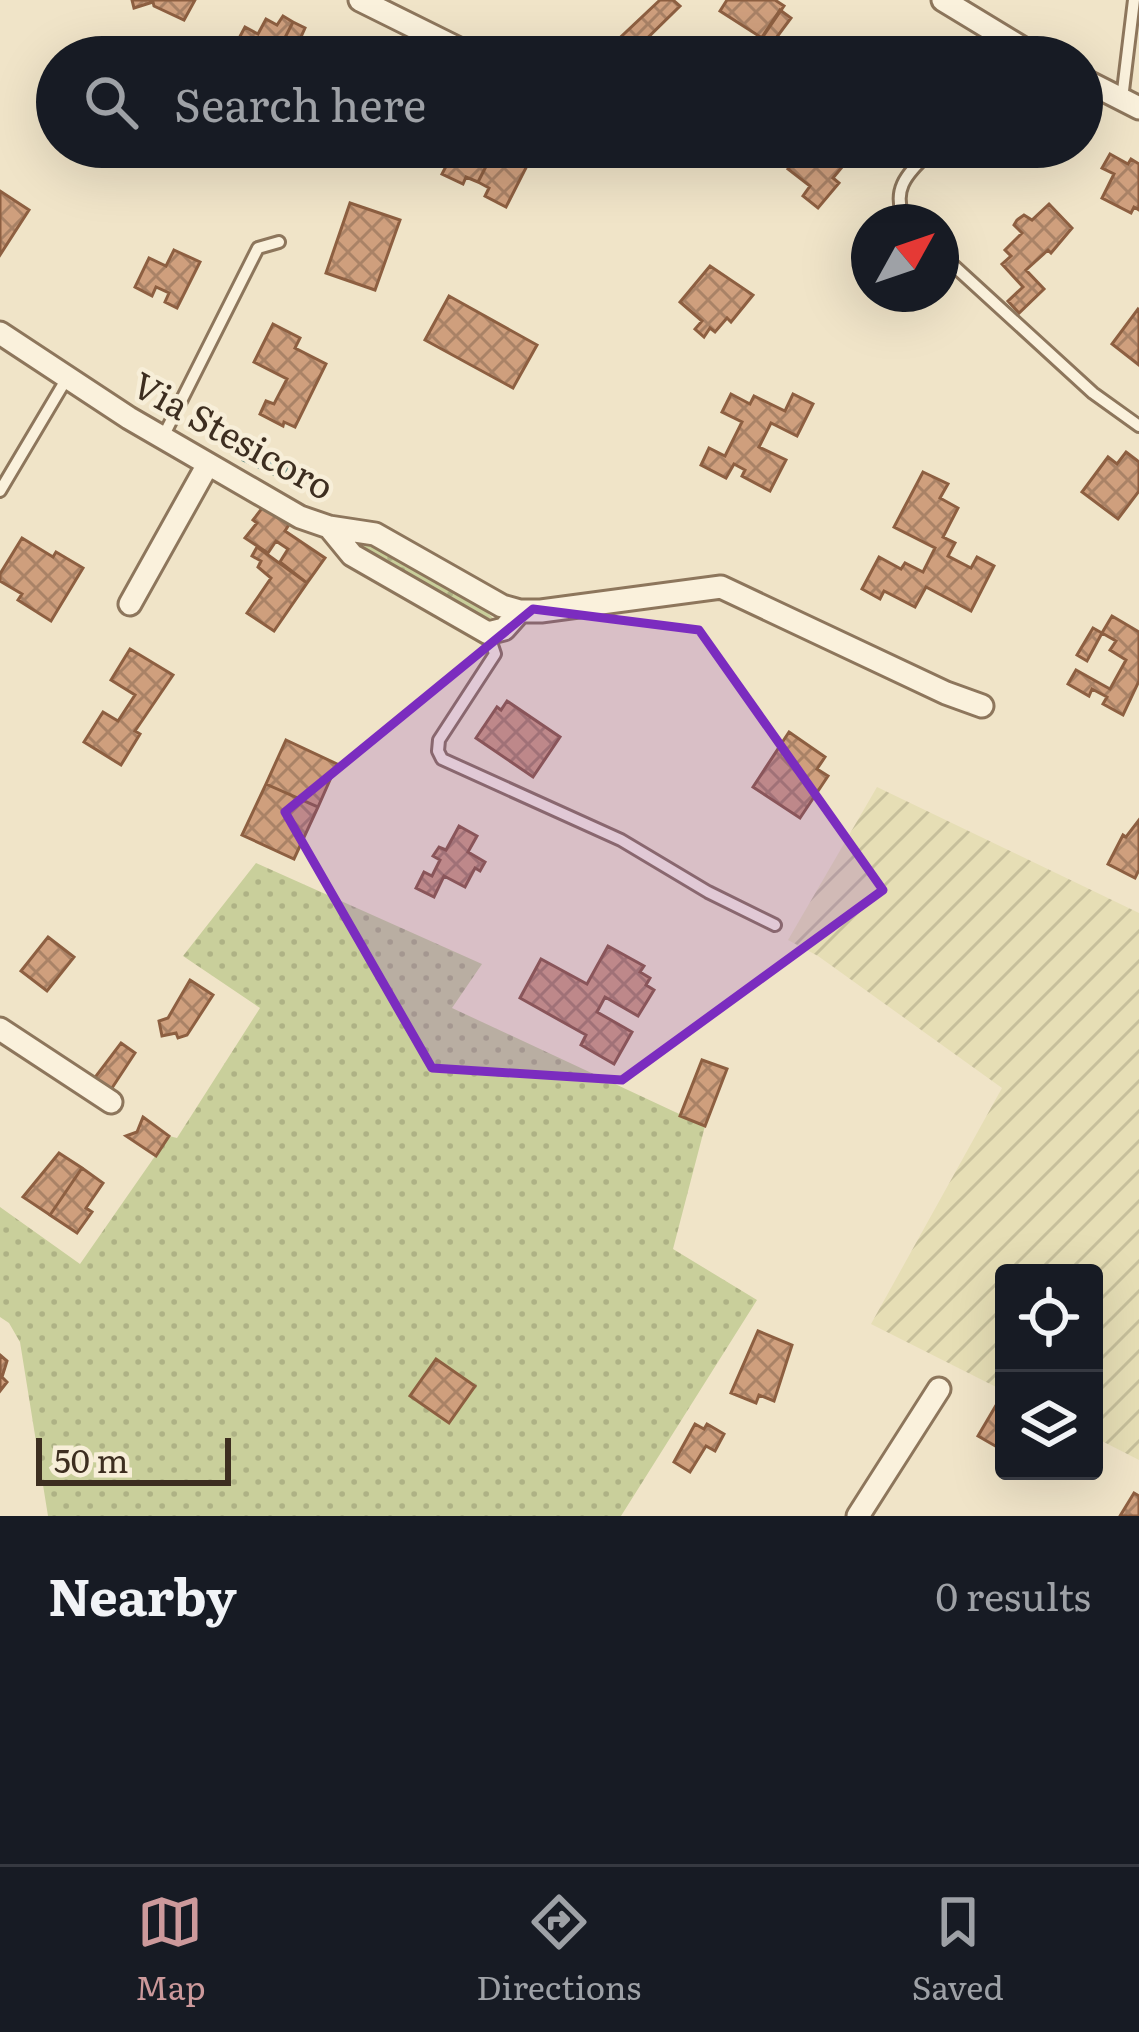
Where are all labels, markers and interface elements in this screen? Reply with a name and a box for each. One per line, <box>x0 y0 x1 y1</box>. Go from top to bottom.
search box <box>36 36 1103 168</box>
icon: search <box>78 69 144 135</box>
text: Search here <box>174 69 426 136</box>
north arrow <box>851 204 959 312</box>
street label: Via Stesicoro <box>124 357 345 511</box>
map controls <box>995 1264 1103 1480</box>
button: locate <box>995 1264 1103 1372</box>
button: layers <box>995 1372 1103 1480</box>
scale bar <box>36 1432 231 1485</box>
text: 50 m <box>54 1434 128 1483</box>
text: Nearby <box>48 1556 237 1632</box>
text: 0 results <box>936 1565 1091 1623</box>
tab: Map <box>135 1889 206 2010</box>
tab: Directions <box>476 1889 641 2010</box>
tab: Saved <box>912 1889 1004 2010</box>

